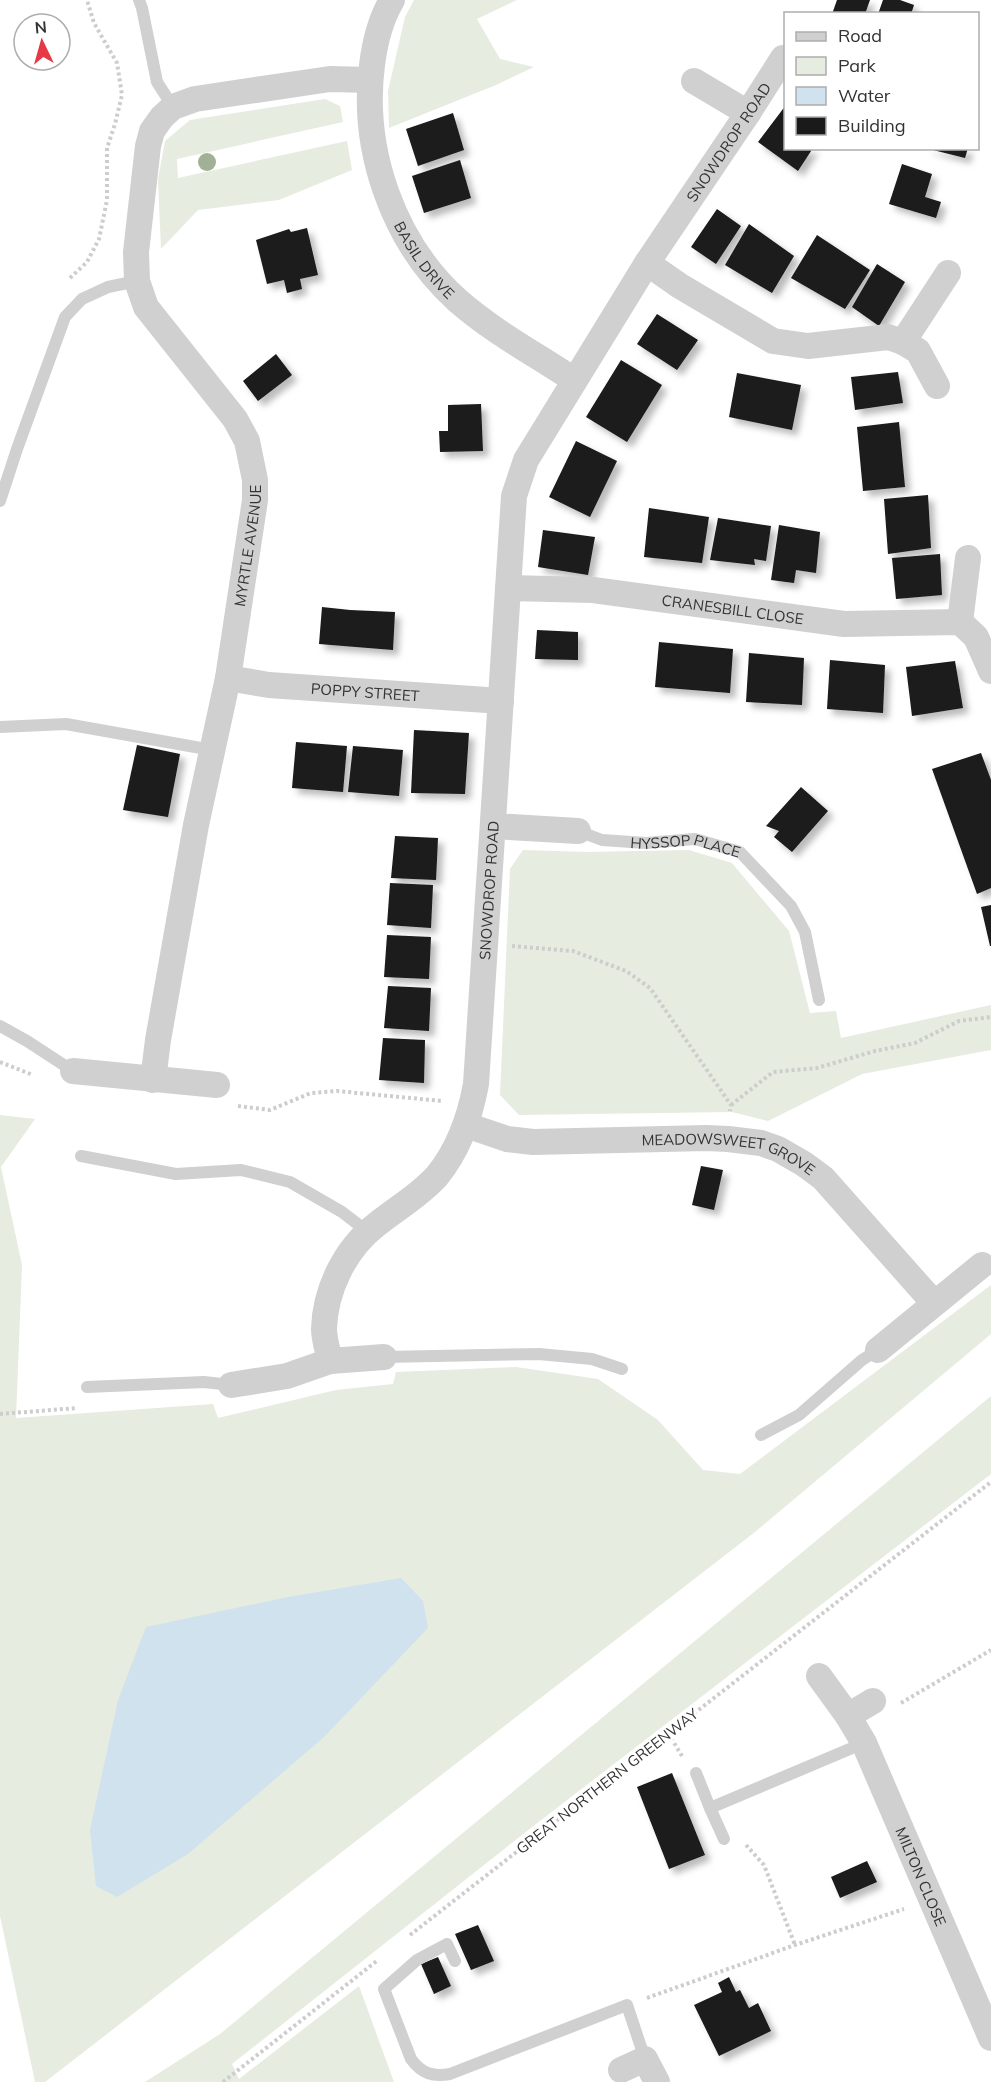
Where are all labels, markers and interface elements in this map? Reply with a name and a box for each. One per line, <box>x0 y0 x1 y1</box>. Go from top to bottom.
north arrow <box>12 12 72 72</box>
legend <box>784 12 979 150</box>
text: N <box>34 17 48 38</box>
text: Road <box>838 24 882 47</box>
text: Park <box>838 54 877 77</box>
street label: SNOWDROP ROAD <box>682 79 775 205</box>
text: Water <box>838 84 891 107</box>
text: Building <box>838 114 906 137</box>
street label: BASIL DRIVE <box>390 218 459 303</box>
street label: MYRTLE AVENUE <box>229 485 265 608</box>
street label: CRANESBILL CLOSE <box>661 590 805 628</box>
street label: POPPY STREET <box>310 678 420 705</box>
street label: SNOWDROP ROAD <box>475 820 502 960</box>
street label: HYSSOP PLACE <box>630 830 743 861</box>
street label: MEADOWSWEET GROVE <box>641 1128 819 1179</box>
street label: GREAT NORTHERN GREENWAY <box>512 1703 702 1858</box>
street label: MILTON CLOSE <box>892 1824 951 1929</box>

